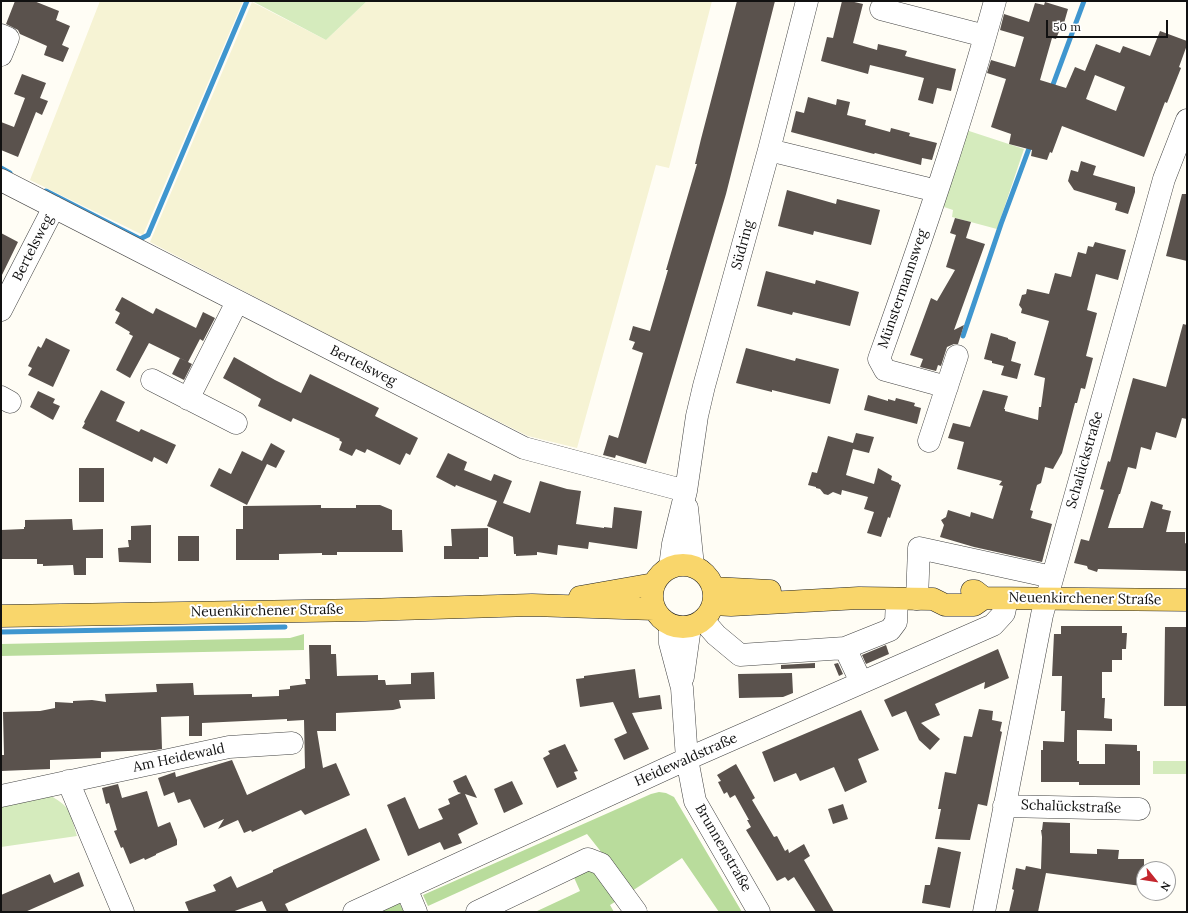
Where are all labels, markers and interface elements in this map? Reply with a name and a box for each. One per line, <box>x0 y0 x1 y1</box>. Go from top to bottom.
scale bar <box>1048 12 1170 38</box>
text: 50 m <box>1053 19 1081 34</box>
street label: Bertelsweg <box>9 212 57 284</box>
street label: Südring <box>728 218 758 272</box>
street label: Münstermannsweg <box>875 227 931 351</box>
street label: Bertelsweg <box>327 342 399 390</box>
street label: Schalückstraße <box>1063 409 1107 511</box>
street label: Neuenkirchener Straße <box>1008 589 1162 609</box>
street label: Neuenkirchener Straße <box>190 601 344 621</box>
street label: Heidewaldstraße <box>632 730 740 790</box>
street label: Am Heidewald <box>132 740 226 776</box>
street label: Schalückstraße <box>1021 797 1121 817</box>
street label: Brunnenstraße <box>691 801 755 895</box>
north arrow <box>1136 861 1176 901</box>
text: N <box>1157 879 1174 894</box>

